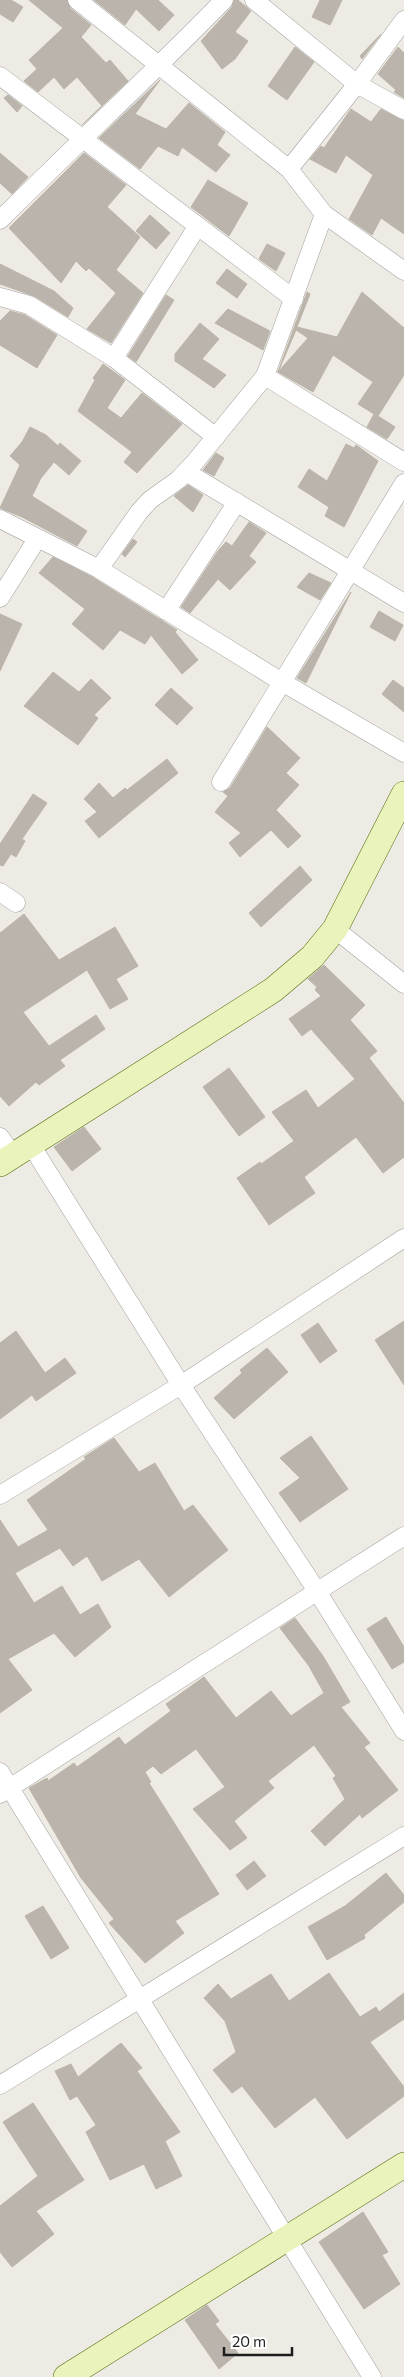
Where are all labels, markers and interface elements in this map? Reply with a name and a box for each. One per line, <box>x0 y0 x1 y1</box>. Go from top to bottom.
scale bar <box>224 2324 292 2356</box>
text: 20 m <box>232 2332 266 2350</box>

